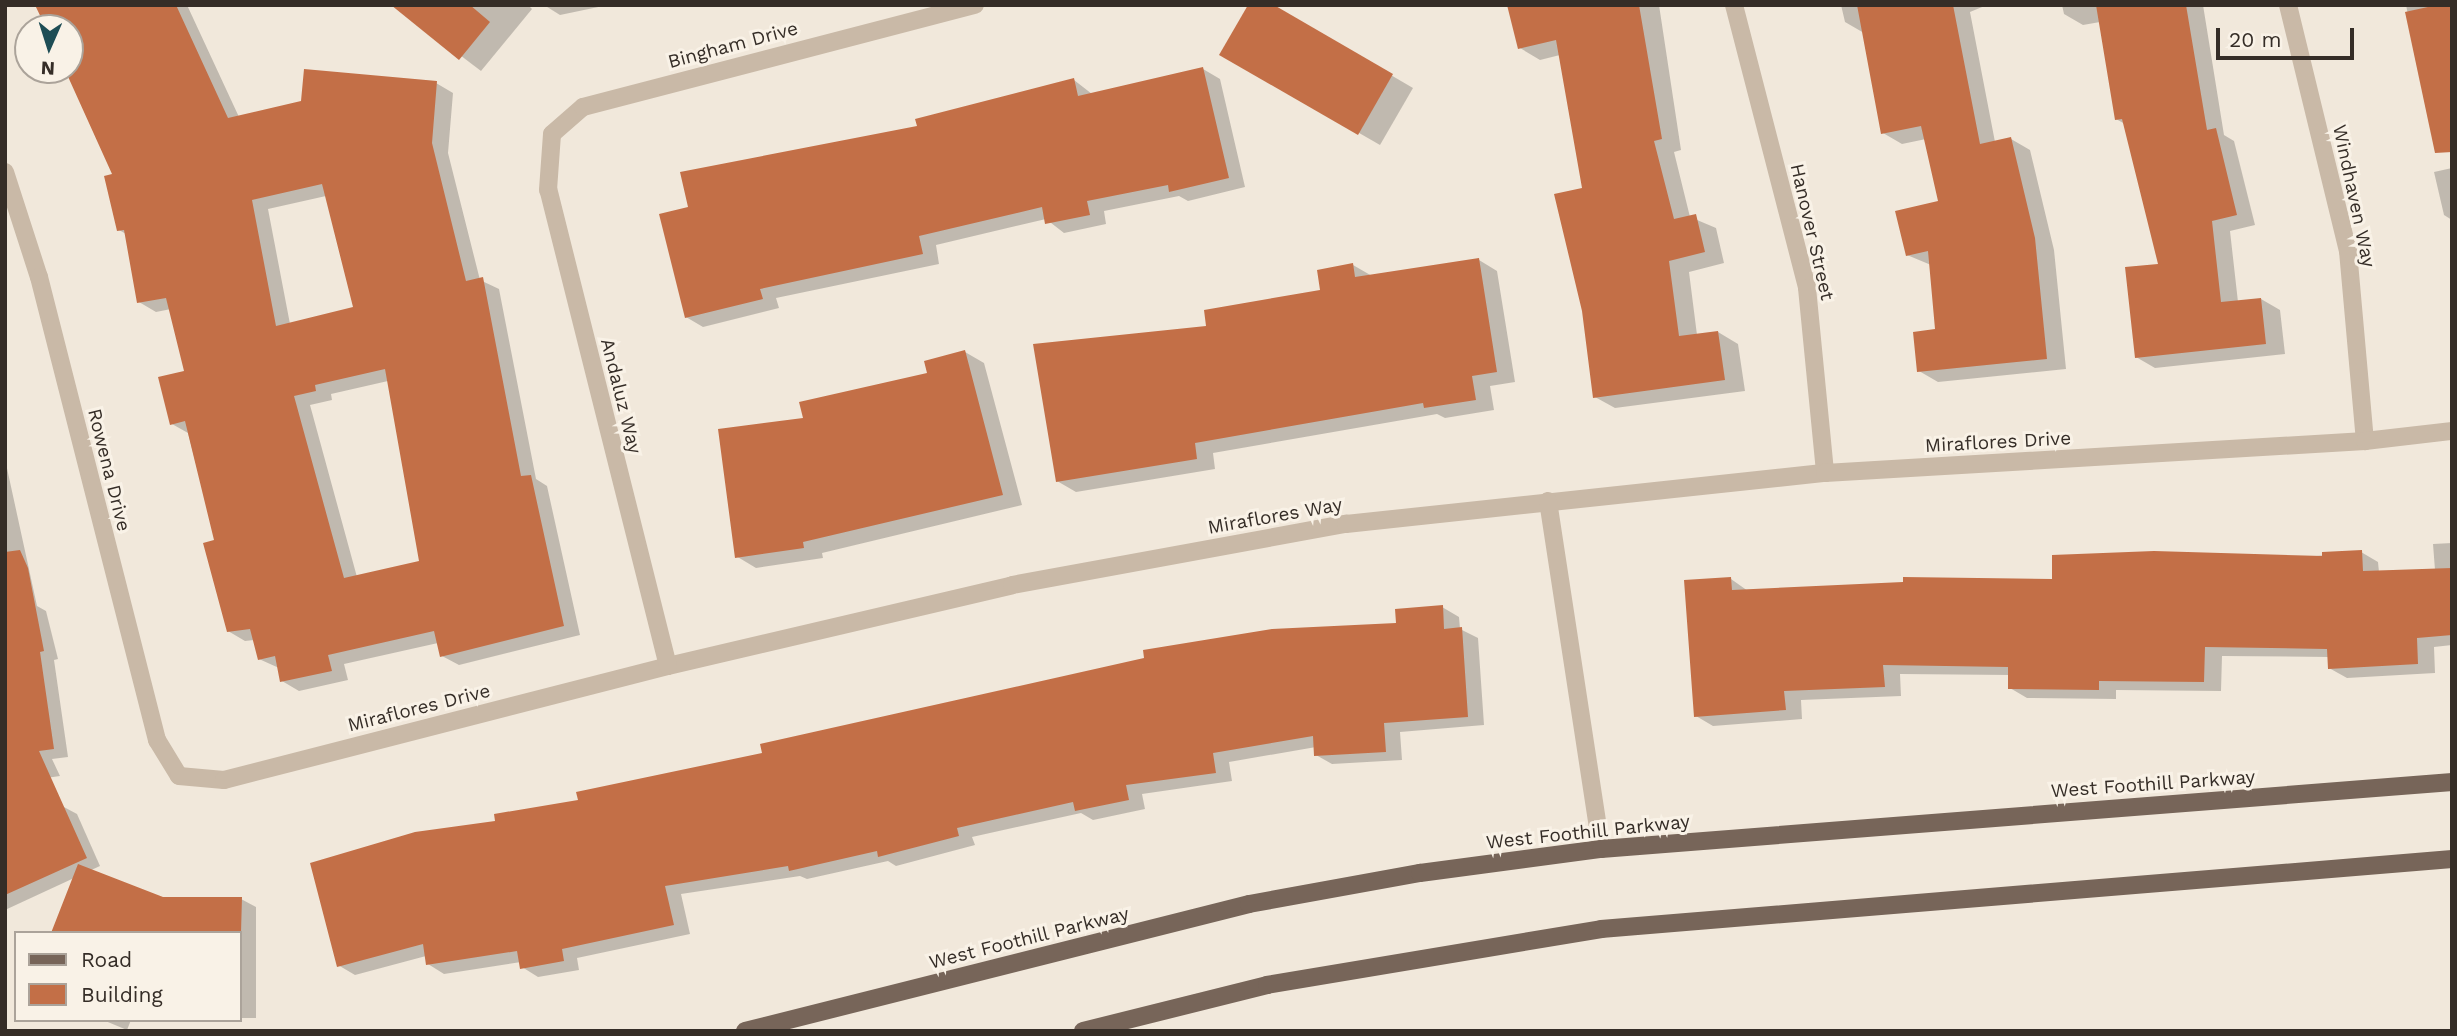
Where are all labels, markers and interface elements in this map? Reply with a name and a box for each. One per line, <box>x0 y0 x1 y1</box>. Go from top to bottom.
north arrow <box>14 14 84 84</box>
scale bar <box>2219 14 2357 58</box>
street label: Bingham Drive <box>665 17 801 73</box>
text: 20 m <box>2229 27 2281 52</box>
text: N <box>40 57 56 80</box>
street label: Windhaven Way <box>2328 122 2380 270</box>
street label: Hanover Street <box>1785 161 1839 303</box>
street label: Andaluz Way <box>596 336 646 456</box>
street label: Rowena Drive <box>83 406 135 534</box>
street label: Miraflores Drive <box>1924 427 2072 457</box>
street label: Miraflores Way <box>1206 493 1344 539</box>
street label: Miraflores Drive <box>345 679 493 737</box>
street label: West Foothill Parkway <box>2050 765 2256 803</box>
street label: West Foothill Parkway <box>1485 810 1691 854</box>
street label: West Foothill Parkway <box>926 902 1132 974</box>
legend <box>14 931 242 1022</box>
text: Road <box>81 947 132 972</box>
text: Building <box>81 982 163 1007</box>

